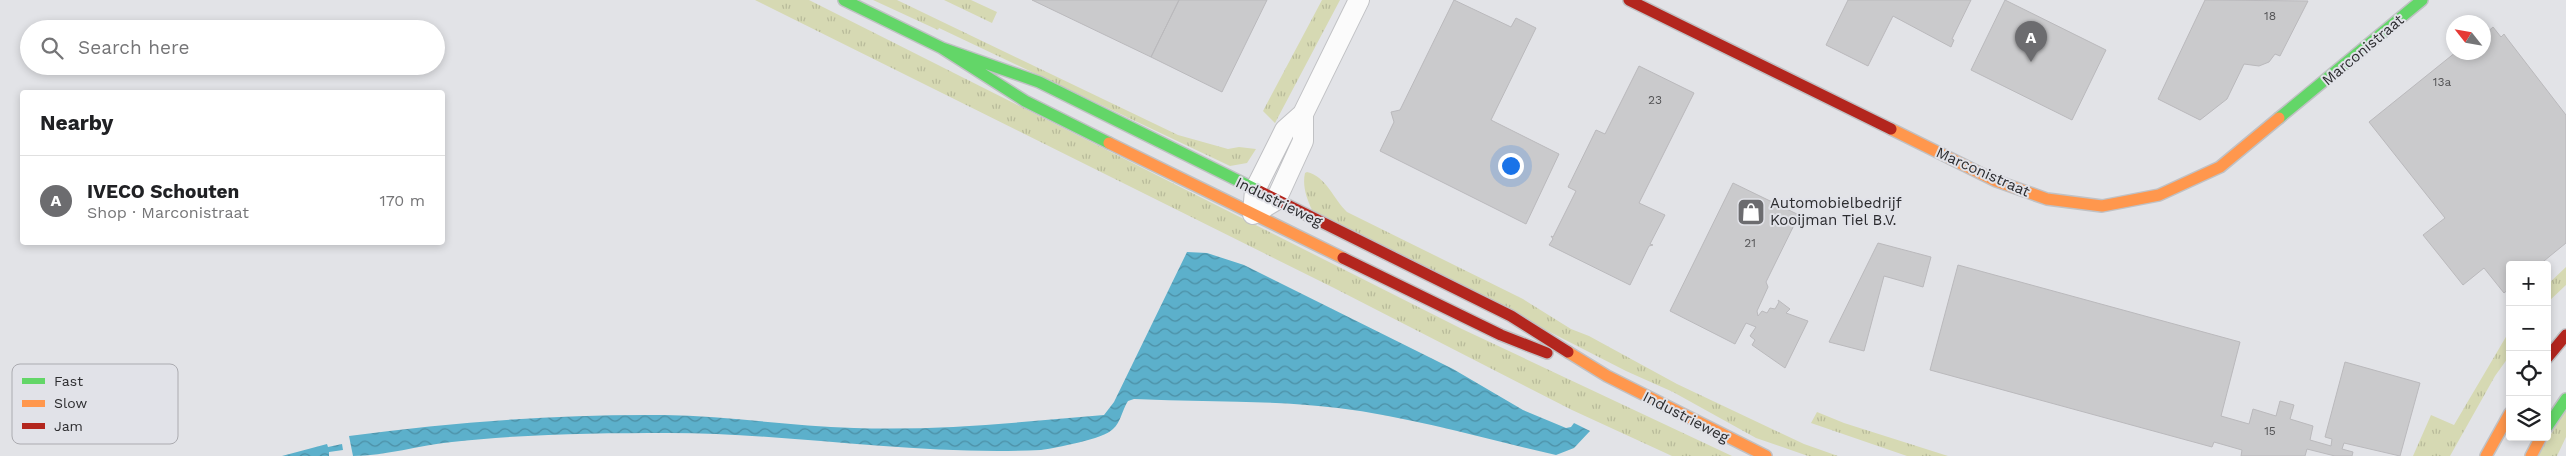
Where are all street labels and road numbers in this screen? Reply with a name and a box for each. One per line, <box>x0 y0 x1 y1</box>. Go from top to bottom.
street label: Marconistraat <box>2319 10 2408 89</box>
street label: Marconistraat <box>1933 143 2033 201</box>
street label: Industrieweg <box>1233 173 1325 231</box>
street label: Industrieweg <box>1640 388 1732 446</box>

